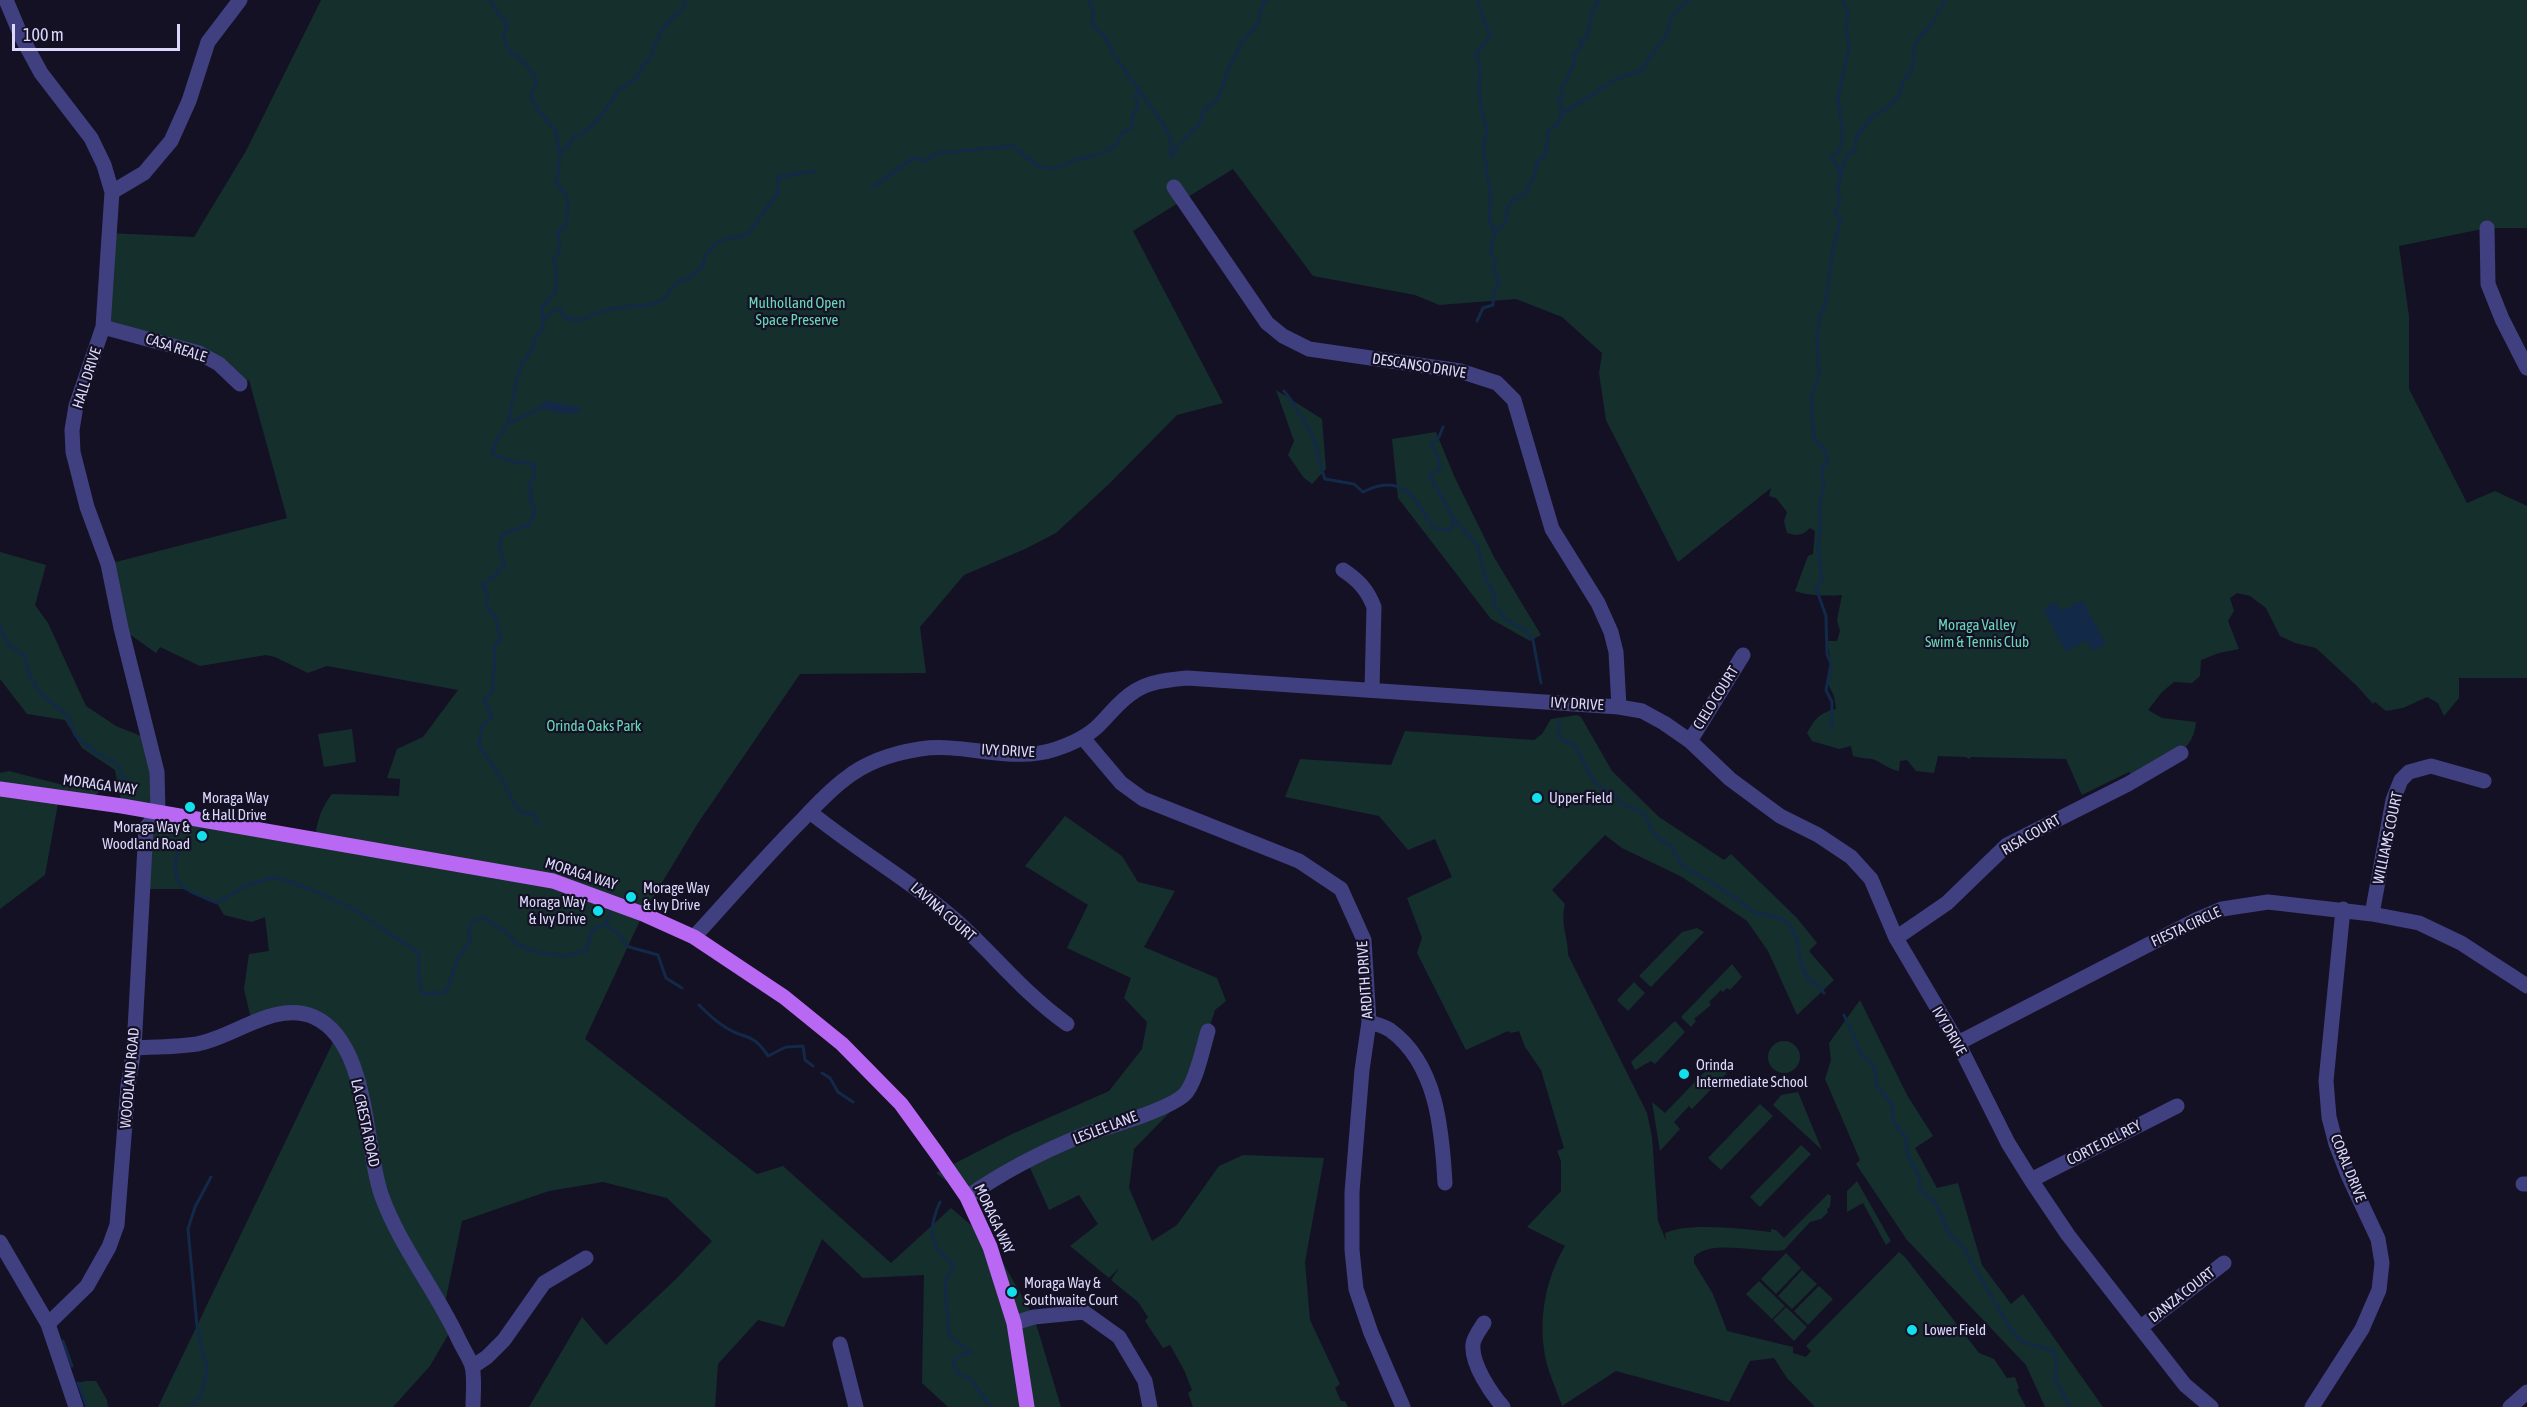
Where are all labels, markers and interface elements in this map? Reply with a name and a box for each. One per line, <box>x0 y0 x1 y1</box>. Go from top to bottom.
scale bar <box>15 12 183 50</box>
text: 100 m <box>23 24 64 45</box>
park label: Mulholland Open Space Preserve <box>749 294 845 329</box>
street label: CASA REALE <box>143 330 209 366</box>
street label: HALL DRIVE <box>69 345 105 411</box>
street label: DESCANSO DRIVE <box>1371 350 1467 382</box>
park label: Moraga Valley Swim & Tennis Club <box>1925 616 2029 651</box>
street label: CIELO COURT <box>1689 663 1743 733</box>
street label: IVY DRIVE <box>1550 694 1604 714</box>
park label: Orinda Oaks Park <box>547 717 641 735</box>
street label: IVY DRIVE <box>981 741 1035 761</box>
street label: MORAGA WAY <box>62 771 138 799</box>
place label: Moraga Way & Hall Drive <box>202 789 269 824</box>
place label: Upper Field <box>1549 789 1613 807</box>
street label: WILLIAMS COURT <box>2369 790 2407 886</box>
marker: Upper Field <box>1530 791 1544 805</box>
marker: Moraga Way & Hall Drive <box>183 800 197 814</box>
street label: RISA COURT <box>1998 811 2064 859</box>
place label: Moraga Way & Woodland Road <box>102 818 190 853</box>
marker: Moraga Way & Woodland Road <box>195 829 209 843</box>
street label: MORAGA WAY <box>543 854 619 894</box>
place label: Morage Way & Ivy Drive <box>643 879 710 914</box>
street label: LAVINA COURT <box>907 879 979 945</box>
marker: Morage Way & Ivy Drive <box>624 890 638 904</box>
place label: Moraga Way & Ivy Drive <box>519 893 586 928</box>
street label: FIESTA CIRCLE <box>2148 903 2224 951</box>
marker: Moraga Way & Ivy Drive <box>591 904 605 918</box>
street label: ARDITH DRIVE <box>1353 941 1377 1019</box>
street label: IVY DRIVE <box>1928 1003 1970 1059</box>
street label: WOODLAND ROAD <box>117 1027 143 1129</box>
place label: Orinda Intermediate School <box>1696 1056 1808 1091</box>
marker: Orinda Intermediate School <box>1677 1067 1691 1081</box>
street label: LA CRESTA ROAD <box>347 1077 383 1169</box>
street label: LESLEE LANE <box>1070 1107 1140 1149</box>
street label: CORTE DEL REY <box>2064 1117 2144 1169</box>
street label: CORAL DRIVE <box>2326 1132 2370 1204</box>
street label: MORAGA WAY <box>970 1181 1018 1257</box>
street label: DANZA COURT <box>2145 1264 2219 1326</box>
place label: Moraga Way & Southwaite Court <box>1024 1274 1118 1309</box>
marker: Moraga Way & Southwaite Court <box>1005 1285 1019 1299</box>
place label: Lower Field <box>1924 1321 1986 1339</box>
marker: Lower Field <box>1905 1323 1919 1337</box>

